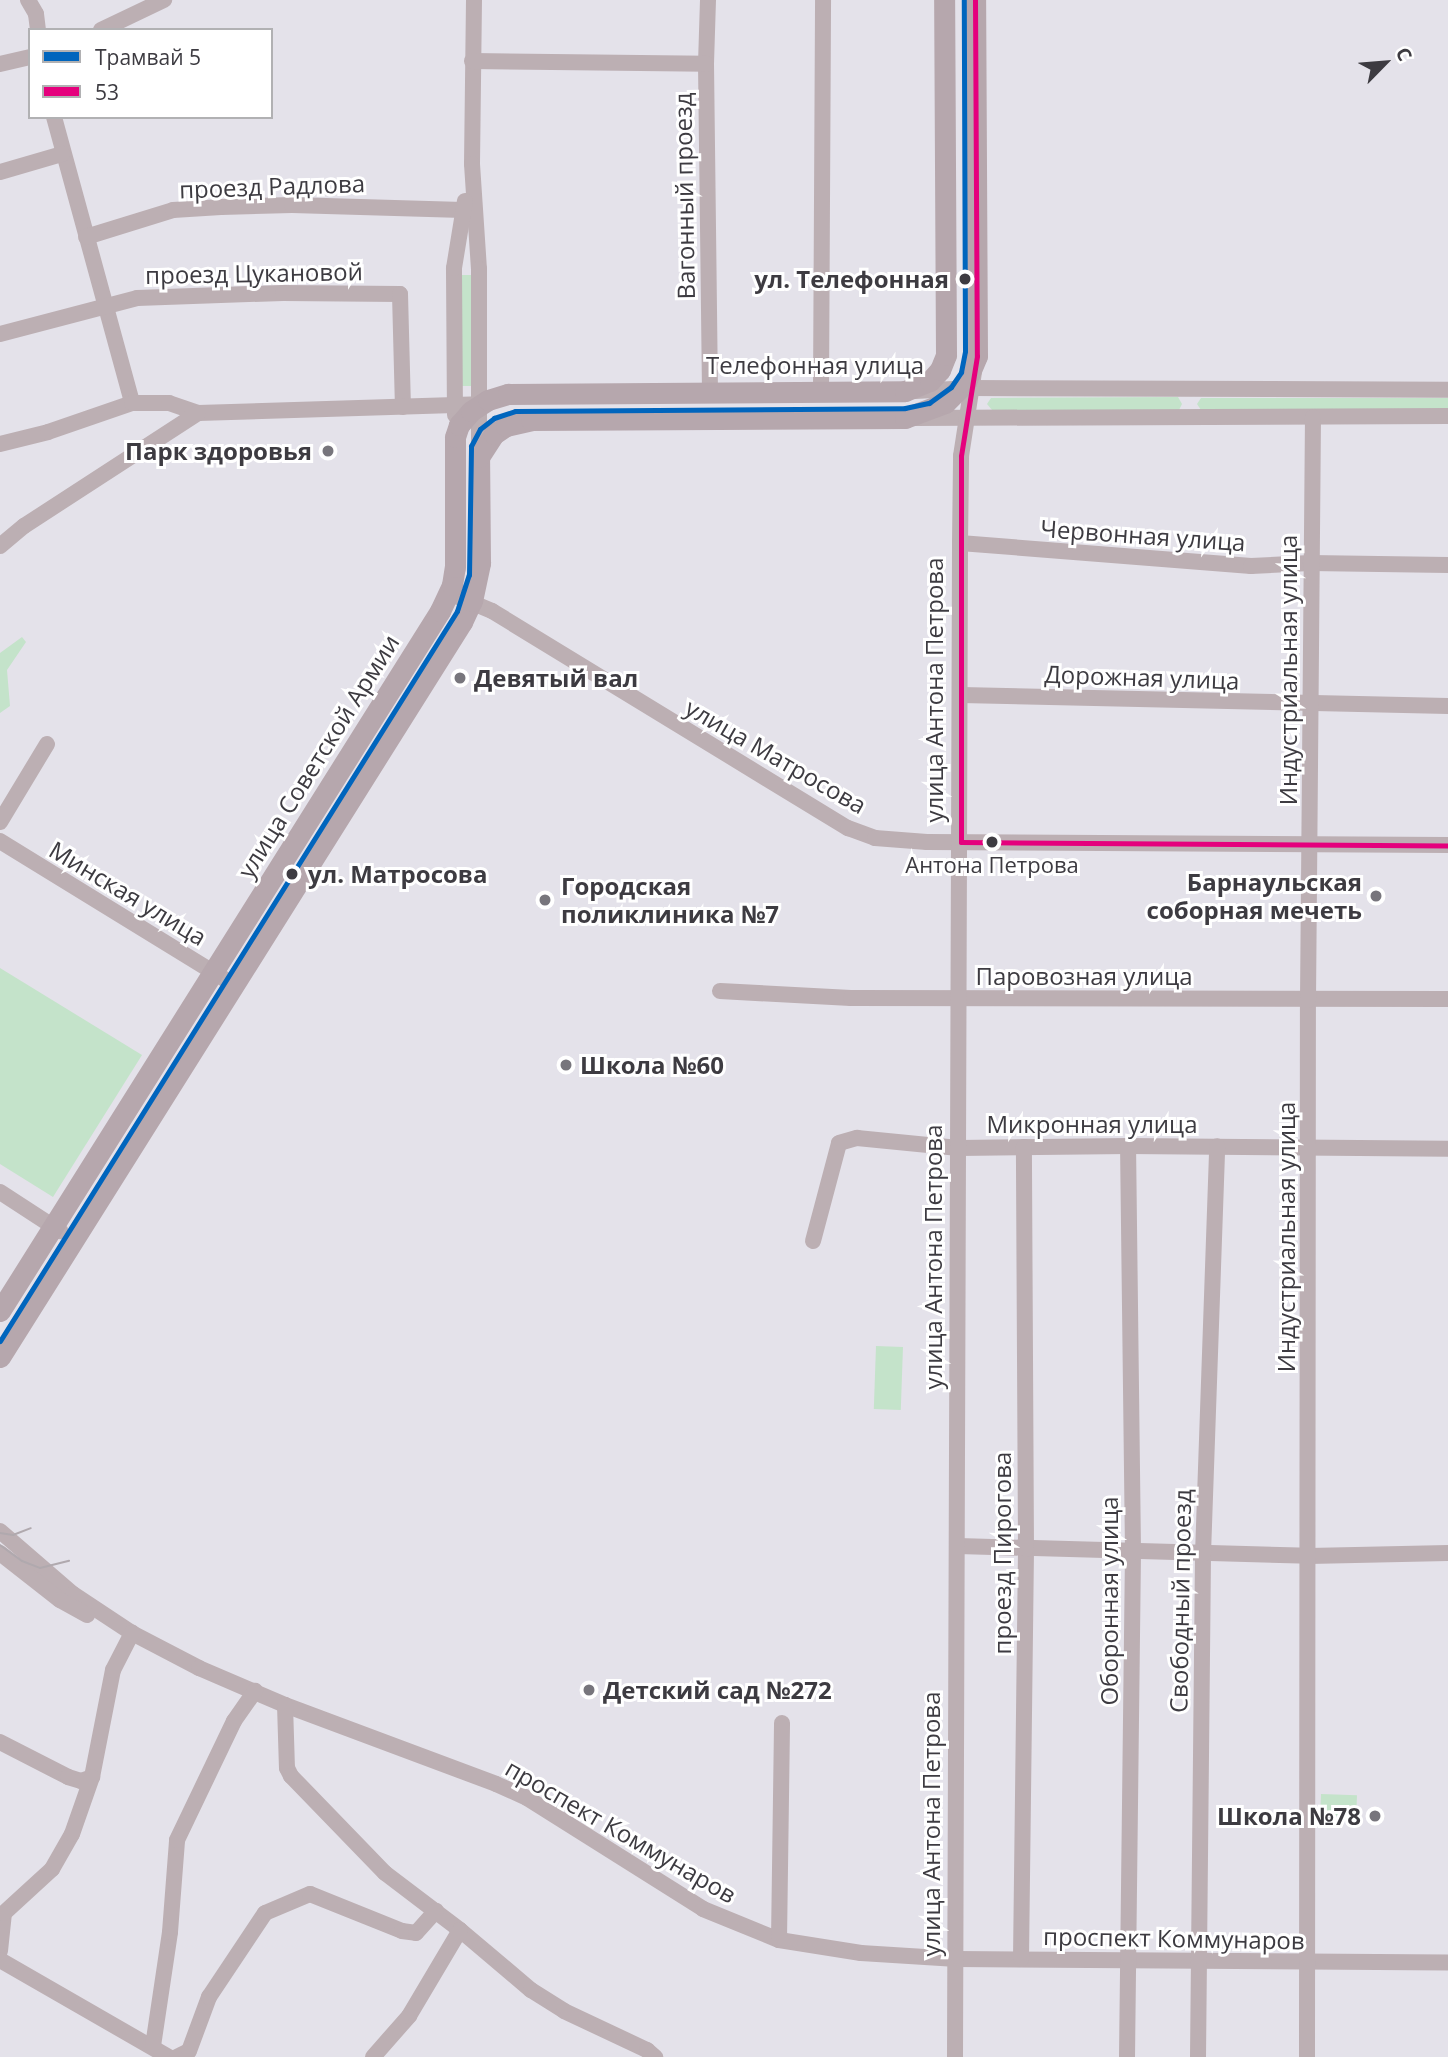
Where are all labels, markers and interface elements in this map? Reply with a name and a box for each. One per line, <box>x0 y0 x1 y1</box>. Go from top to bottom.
legend <box>28 28 273 119</box>
north arrow <box>1350 28 1420 98</box>
text: Трамвай 5 <box>95 43 201 71</box>
text: С <box>1390 43 1418 65</box>
text: 53 <box>95 78 119 106</box>
street label: Вагонный проезд <box>668 92 700 300</box>
street label: проезд Радлова <box>179 168 365 204</box>
street label: проезд Цукановой <box>145 257 363 289</box>
place label: ул. Телефонная <box>754 265 949 293</box>
marker: ул. Телефонная <box>955 269 975 289</box>
street label: Телефонная улица <box>706 351 924 379</box>
place label: Парк здоровья <box>125 437 312 465</box>
marker: Парк здоровья <box>318 441 338 461</box>
street label: Червонная улица <box>1039 513 1247 557</box>
street label: Индустриальная улица <box>1274 535 1302 805</box>
street label: улица Антона Петрова <box>920 558 948 822</box>
street label: улица Советской Армии <box>231 629 405 883</box>
street label: Дорожная улица <box>1044 659 1240 695</box>
place label: Девятый вал <box>474 664 638 692</box>
marker: Девятый вал <box>452 670 468 686</box>
street label: улица Матросова <box>680 693 872 819</box>
street label: Минская улица <box>44 835 212 951</box>
marker: Антона Петрова <box>985 835 999 849</box>
place label: Антона Петрова <box>905 852 1079 878</box>
place label: ул. Матросова <box>308 860 487 888</box>
marker: ул. Матросова <box>282 864 302 884</box>
place label: Барнаульская соборная мечеть <box>1147 868 1362 924</box>
place label: Городская поликлиника №7 <box>561 872 779 928</box>
marker: Барнаульская соборная мечеть <box>1368 888 1384 904</box>
marker: Городская поликлиника №7 <box>535 890 555 910</box>
street label: Паровозная улица <box>975 962 1193 990</box>
place label: Школа №60 <box>580 1051 724 1079</box>
marker: Школа №60 <box>558 1057 574 1073</box>
street label: Индустриальная улица <box>1272 1102 1300 1372</box>
street label: Микронная улица <box>987 1110 1197 1138</box>
street label: улица Антона Петрова <box>919 1125 947 1389</box>
street label: проезд Пирогова <box>988 1452 1016 1654</box>
street label: Свободный проезд <box>1164 1489 1196 1713</box>
street label: Оборонная улица <box>1095 1496 1123 1706</box>
place label: Детский сад №272 <box>603 1676 832 1704</box>
marker: Детский сад №272 <box>581 1682 597 1698</box>
street label: улица Антона Петрова <box>917 1692 945 1956</box>
street label: проспект Коммунаров <box>501 1753 741 1909</box>
place label: Школа №78 <box>1217 1802 1361 1830</box>
marker: Школа №78 <box>1367 1808 1383 1824</box>
street label: проспект Коммунаров <box>1043 1921 1305 1955</box>

